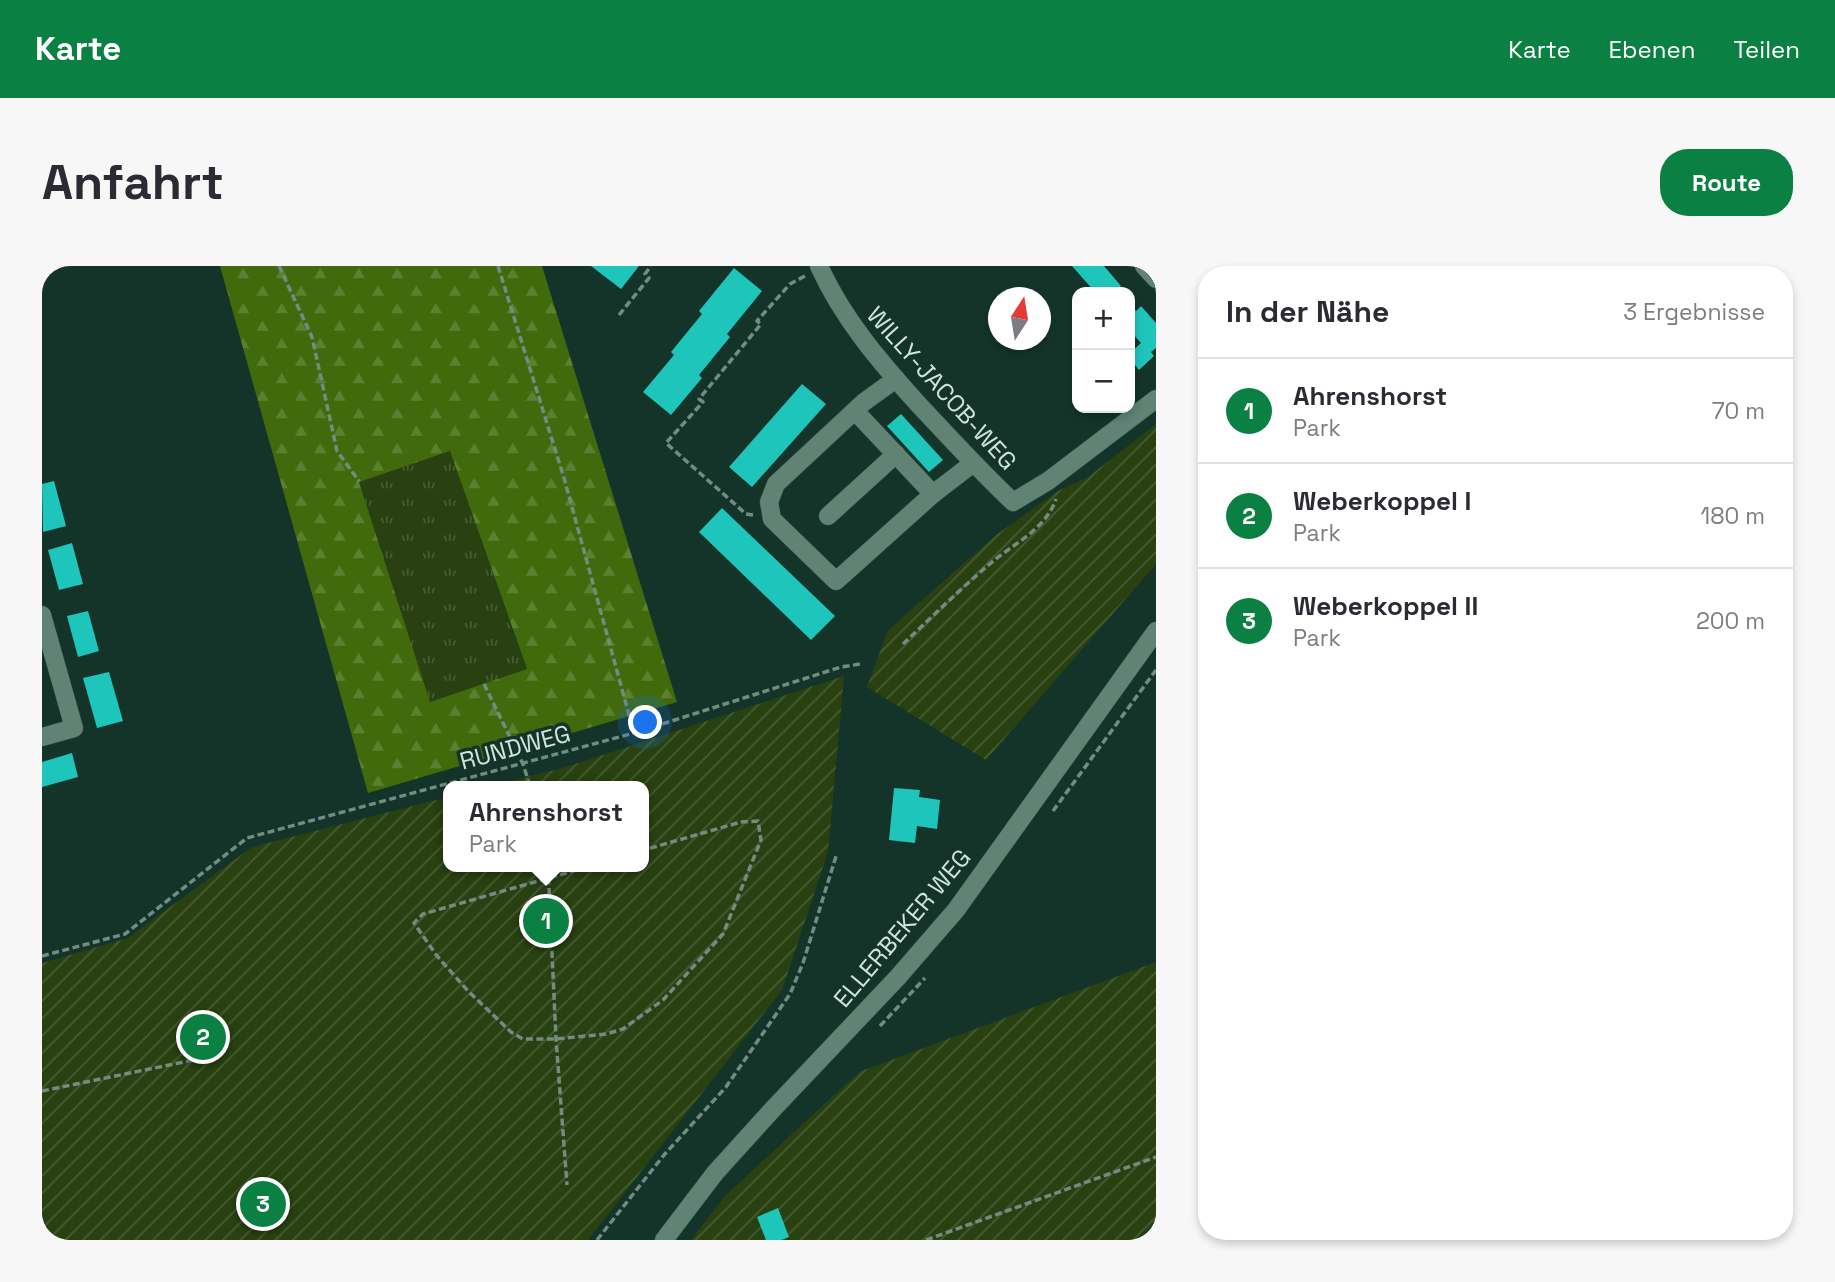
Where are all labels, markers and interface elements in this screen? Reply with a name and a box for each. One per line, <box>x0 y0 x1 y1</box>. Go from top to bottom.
text: Karte <box>35 28 121 70</box>
text: Karte <box>1508 34 1571 65</box>
text: Ebenen <box>1609 34 1695 65</box>
text: Teilen <box>1733 34 1800 65</box>
button: Route <box>1660 149 1793 216</box>
text: Anfahrt <box>42 151 224 213</box>
north arrow <box>988 287 1051 350</box>
map controls <box>1072 287 1135 413</box>
button: + <box>1072 287 1135 350</box>
text: In der Nähe <box>1226 292 1389 331</box>
text: 3 Ergebnisse <box>1623 297 1765 327</box>
street label: WILLY-JACOB-WEG <box>860 300 1024 476</box>
button: − <box>1072 350 1135 413</box>
text: Ahrenshorst <box>1293 379 1447 413</box>
text: 1 <box>1244 396 1254 426</box>
text: 70 m <box>1712 396 1765 426</box>
text: Park <box>1293 413 1341 443</box>
text: Weberkoppel I <box>1293 484 1471 518</box>
text: 2 <box>1242 501 1256 531</box>
text: 180 m <box>1701 501 1765 531</box>
text: Park <box>1293 518 1341 548</box>
text: Weberkoppel II <box>1293 589 1478 623</box>
text: 3 <box>1242 606 1256 636</box>
text: 200 m <box>1696 606 1765 636</box>
text: Park <box>1293 623 1341 653</box>
your location <box>628 705 662 739</box>
street label: RUNDWEG <box>456 717 574 777</box>
popup <box>443 781 649 872</box>
text: Ahrenshorst <box>469 795 623 829</box>
text: Park <box>469 829 517 859</box>
street label: ELLERBEKER WEG <box>827 842 977 1014</box>
pin: 1 <box>523 895 569 947</box>
pin: 2 <box>180 1011 226 1063</box>
pin: 3 <box>240 1178 286 1230</box>

